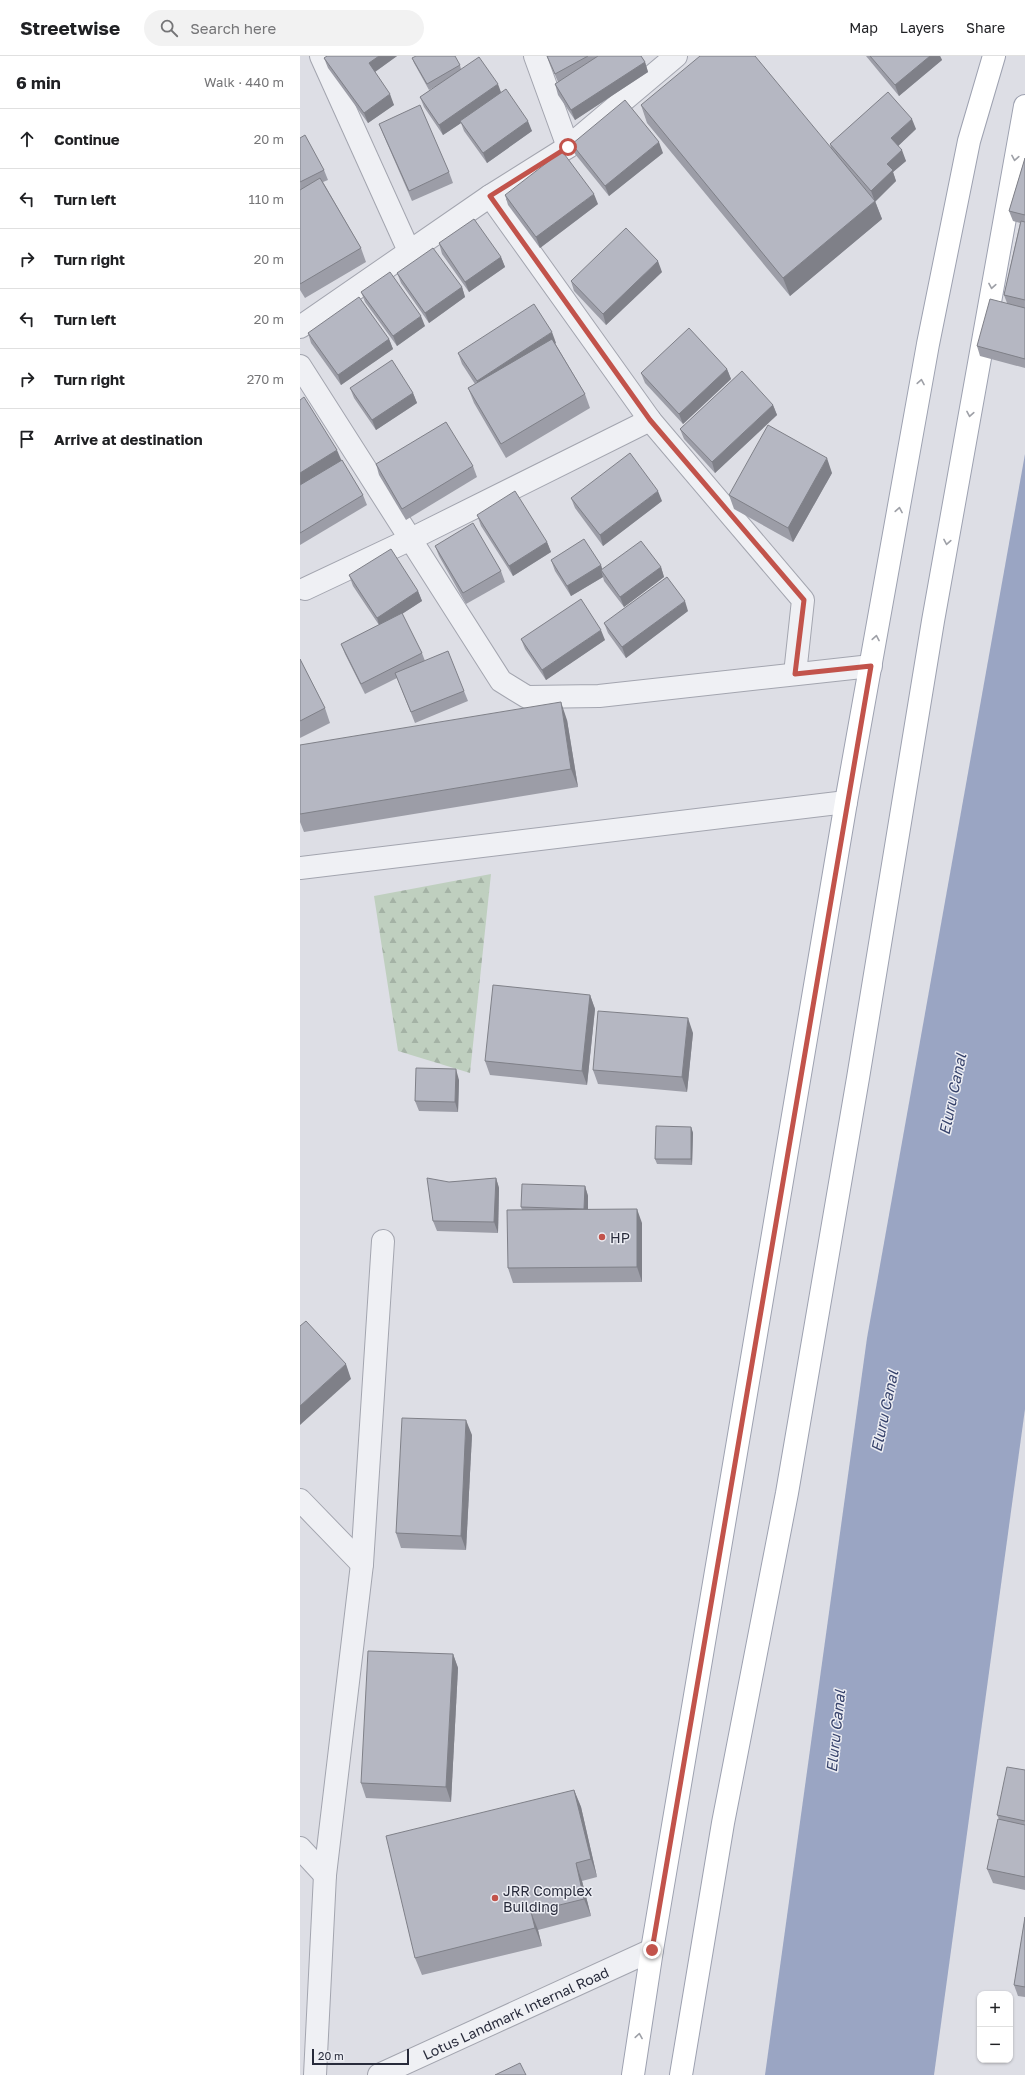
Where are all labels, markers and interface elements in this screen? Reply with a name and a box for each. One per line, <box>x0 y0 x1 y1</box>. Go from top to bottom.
search box <box>144 10 424 46</box>
text: Streetwise <box>20 16 120 39</box>
icon: search <box>158 17 180 39</box>
text: Search here <box>190 19 276 37</box>
text: Map <box>849 19 878 36</box>
text: Layers <box>900 19 944 36</box>
text: Share <box>966 19 1005 36</box>
text: 6 min <box>16 72 61 93</box>
text: Walk · 440 m <box>204 74 284 90</box>
icon: ahead <box>16 128 38 150</box>
text: Continue <box>54 130 120 148</box>
text: 20 m <box>254 131 284 147</box>
route start <box>559 138 577 156</box>
one-way arrow <box>1011 155 1020 161</box>
icon: left <box>16 188 38 210</box>
text: Turn left <box>54 190 116 208</box>
text: 110 m <box>249 191 284 207</box>
icon: right <box>16 248 38 270</box>
text: Turn right <box>54 250 125 268</box>
text: 20 m <box>254 251 284 267</box>
one-way arrow <box>989 283 997 289</box>
icon: left <box>16 308 38 330</box>
text: Turn left <box>54 310 116 328</box>
text: 20 m <box>254 311 284 327</box>
icon: right <box>16 368 38 390</box>
text: Turn right <box>54 370 125 388</box>
text: 270 m <box>247 371 284 387</box>
one-way arrow <box>916 379 925 386</box>
one-way arrow <box>966 411 974 417</box>
icon: arrive <box>16 428 38 450</box>
text: Arrive at destination <box>54 430 203 448</box>
one-way arrow <box>894 507 902 514</box>
one-way arrow <box>943 539 952 545</box>
one-way arrow <box>871 635 880 642</box>
water label: Eluru Canal <box>935 1050 970 1136</box>
place label: HP <box>610 1229 630 1246</box>
marker: HP <box>597 1232 607 1242</box>
water label: Eluru Canal <box>867 1367 902 1453</box>
water label: Eluru Canal <box>822 1688 848 1773</box>
place label: JRR Complex Building <box>503 1882 592 1915</box>
marker: JRR Complex Building <box>490 1893 500 1903</box>
route end <box>643 1941 661 1959</box>
street label: Lotus Landmark Internal Road <box>420 1963 611 2062</box>
map controls <box>977 1991 1013 2063</box>
button: + <box>977 1991 1013 2027</box>
button: − <box>977 2027 1013 2063</box>
one-way arrow <box>634 2033 643 2040</box>
scale bar <box>312 2047 409 2066</box>
text: 20 m <box>318 2049 344 2062</box>

